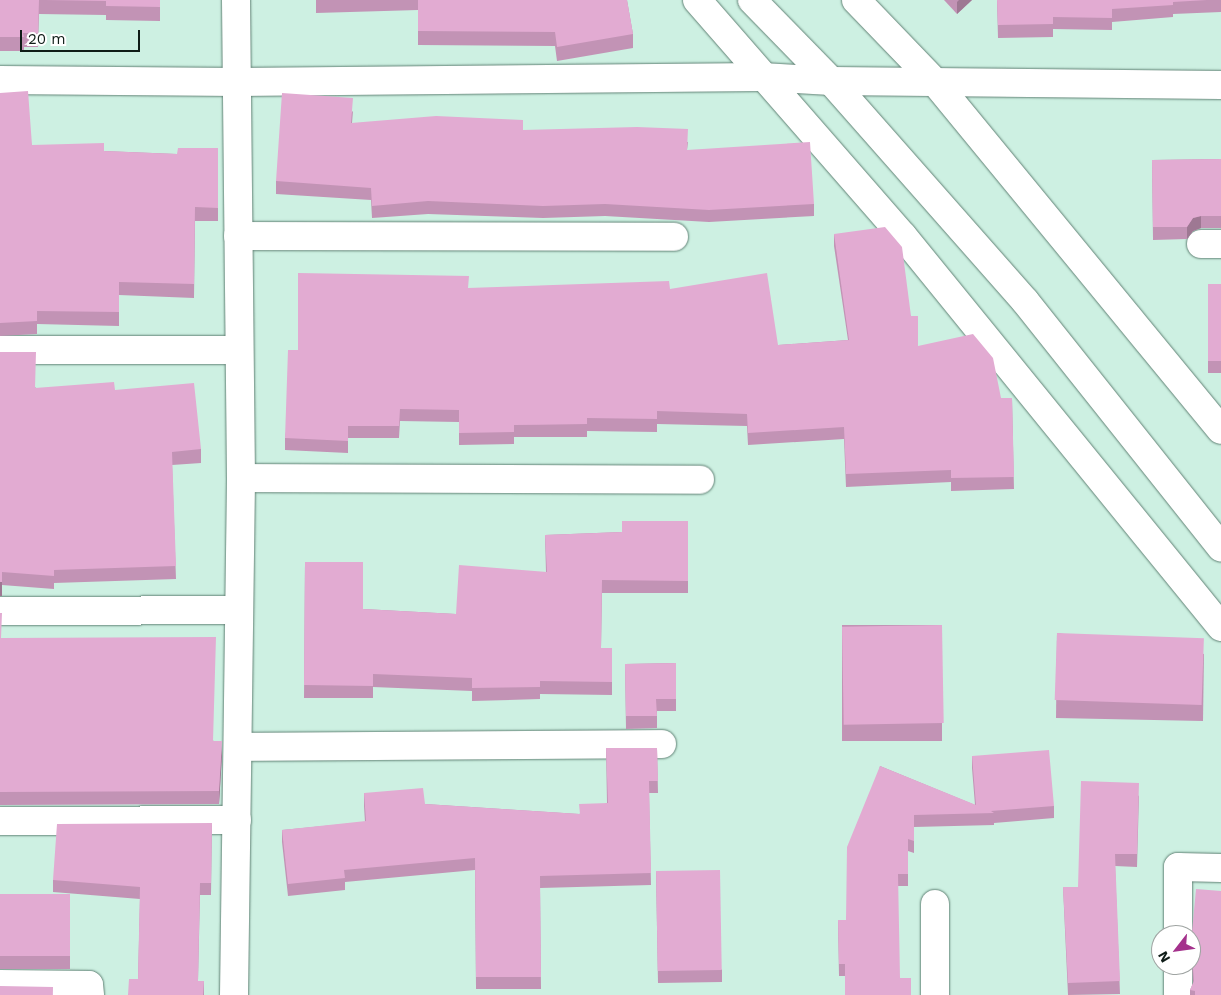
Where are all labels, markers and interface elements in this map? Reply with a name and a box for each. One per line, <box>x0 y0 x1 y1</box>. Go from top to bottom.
scale bar <box>22 20 142 52</box>
text: 20 m <box>28 30 66 48</box>
north arrow <box>1151 925 1201 975</box>
text: N <box>1154 949 1173 965</box>

